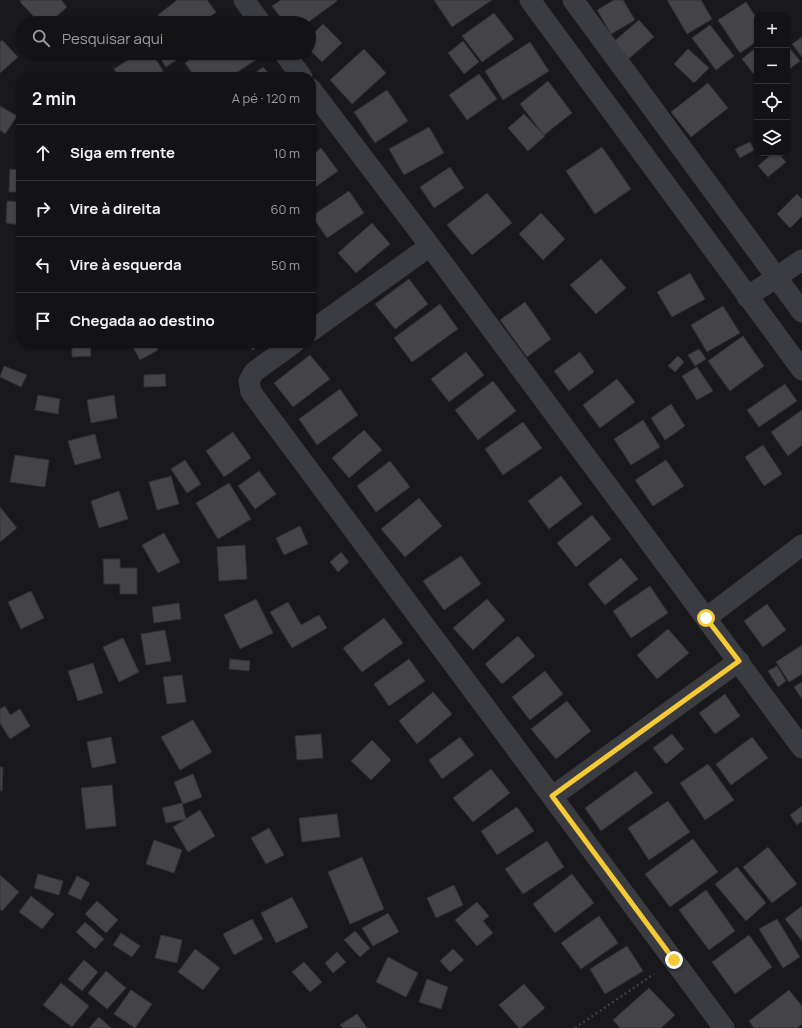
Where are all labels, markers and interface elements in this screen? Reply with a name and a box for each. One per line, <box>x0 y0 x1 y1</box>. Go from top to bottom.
map controls <box>754 12 790 156</box>
button: + <box>754 12 790 48</box>
search box <box>16 16 316 60</box>
icon: search <box>30 27 52 49</box>
text: Pesquisar aqui <box>62 28 163 49</box>
button: − <box>754 48 790 84</box>
button: locate <box>754 84 790 120</box>
text: 2 min <box>32 87 76 110</box>
text: A pé · 120 m <box>232 89 300 107</box>
button: layers <box>754 120 790 156</box>
icon: ahead <box>32 142 54 164</box>
text: Siga em frente <box>70 142 175 163</box>
text: 10 m <box>273 144 300 162</box>
icon: right <box>32 198 54 220</box>
text: Vire à direita <box>70 198 161 219</box>
text: 60 m <box>270 200 300 218</box>
icon: left <box>32 254 54 276</box>
text: Vire à esquerda <box>70 254 182 275</box>
text: 50 m <box>271 256 300 274</box>
icon: arrive <box>32 310 54 332</box>
text: Chegada ao destino <box>70 310 215 331</box>
route start <box>697 609 715 627</box>
route end <box>665 951 683 969</box>

